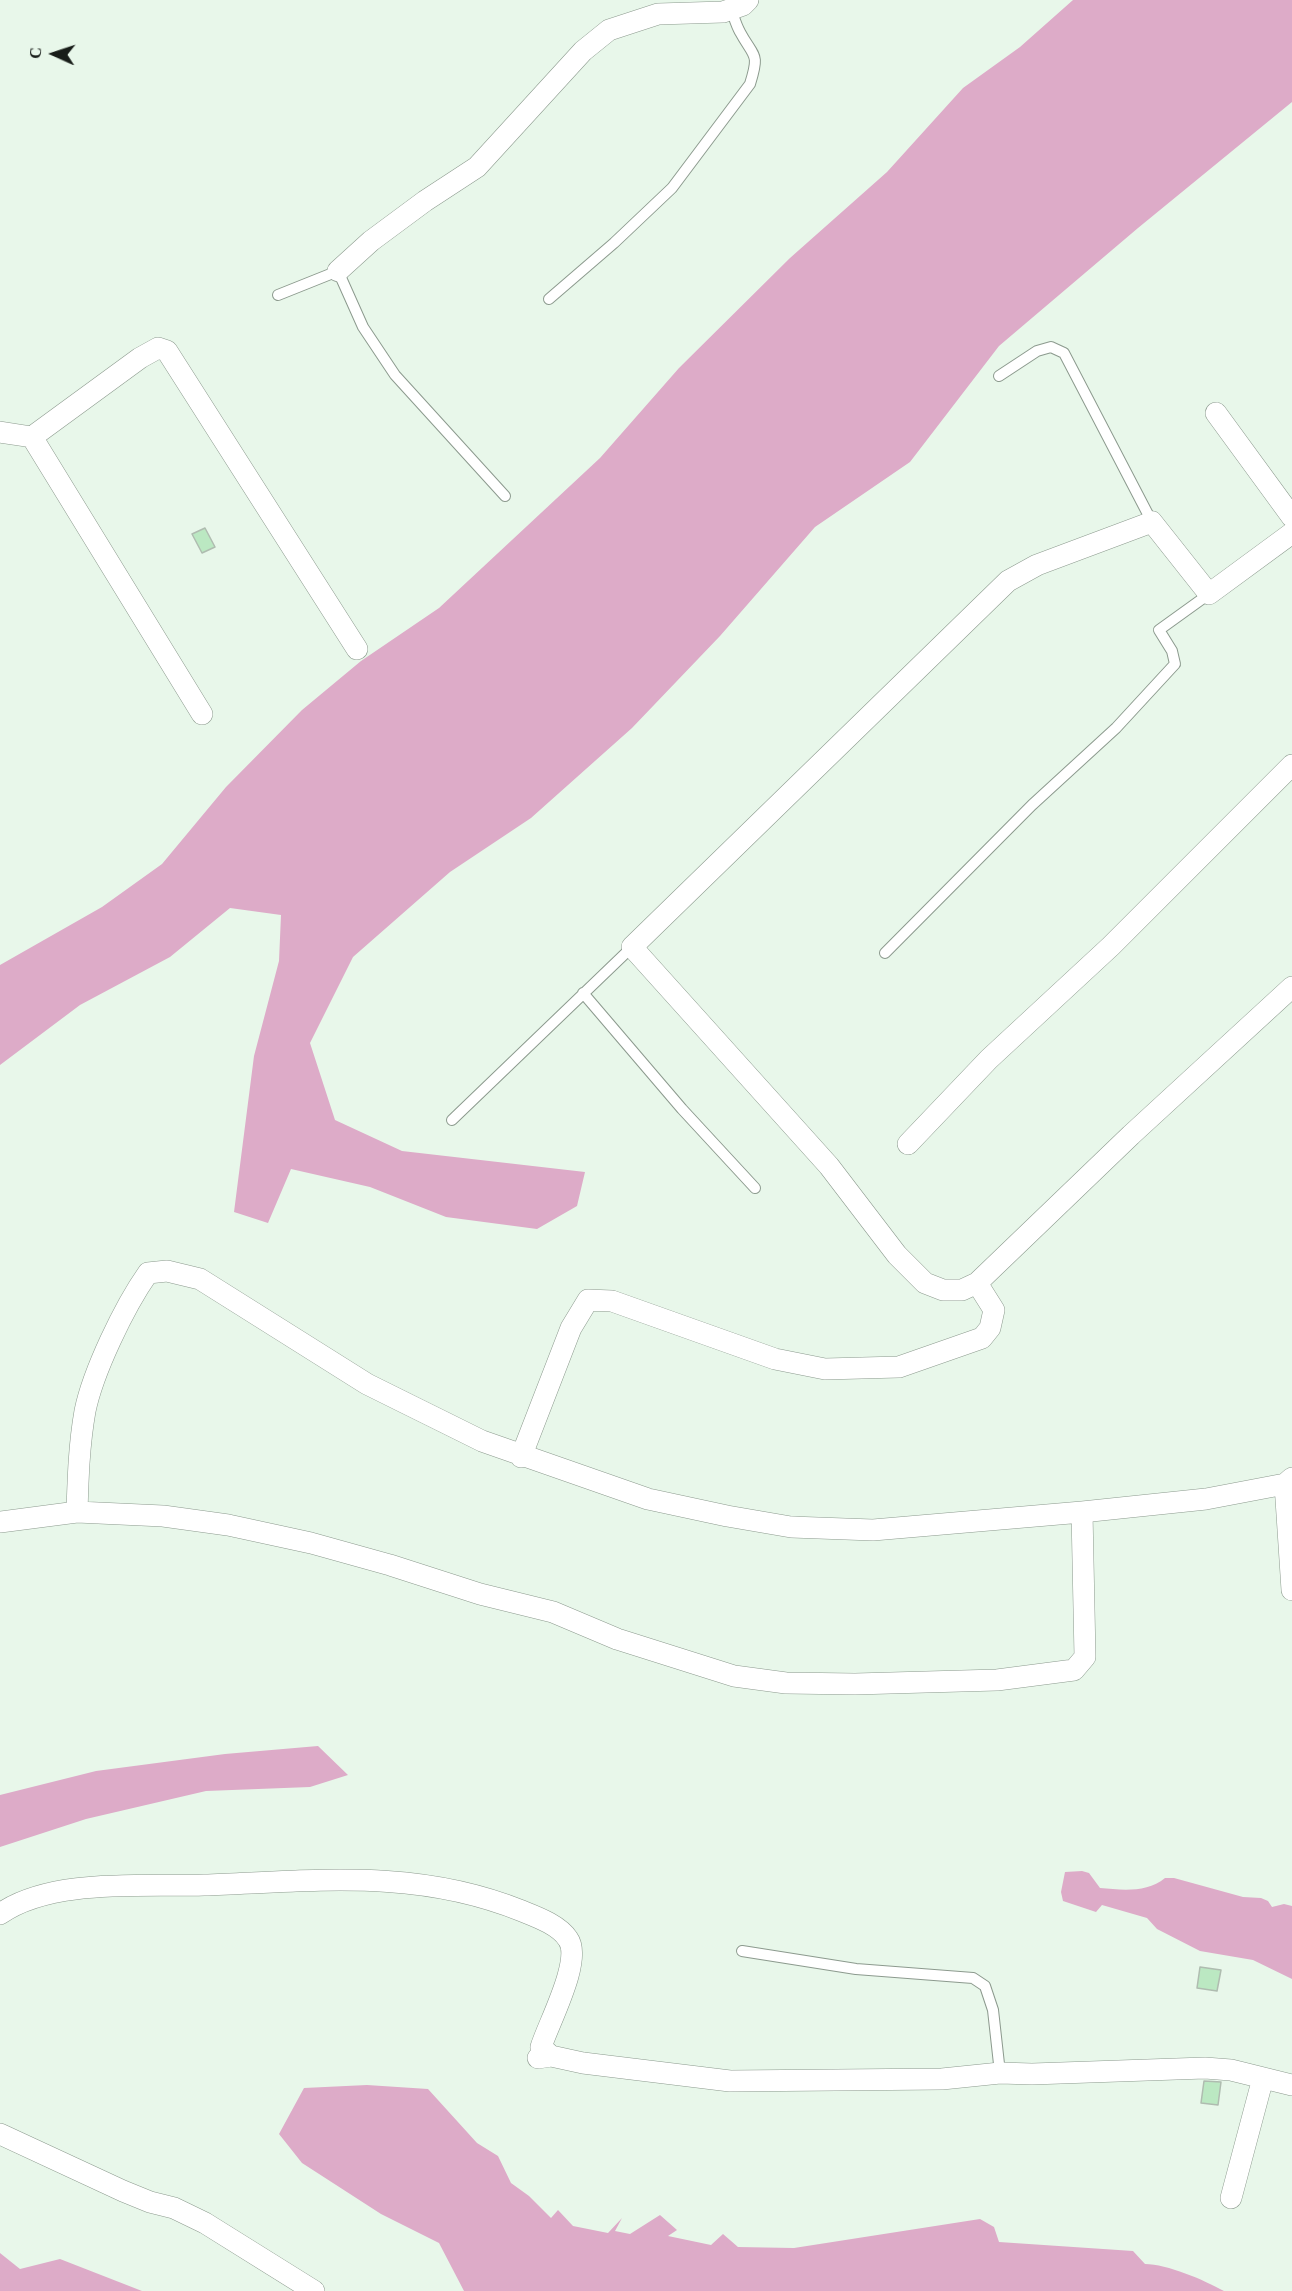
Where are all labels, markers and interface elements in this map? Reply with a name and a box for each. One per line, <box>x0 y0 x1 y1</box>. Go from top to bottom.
north arrow <box>24 24 84 84</box>
text: С <box>27 47 44 59</box>

